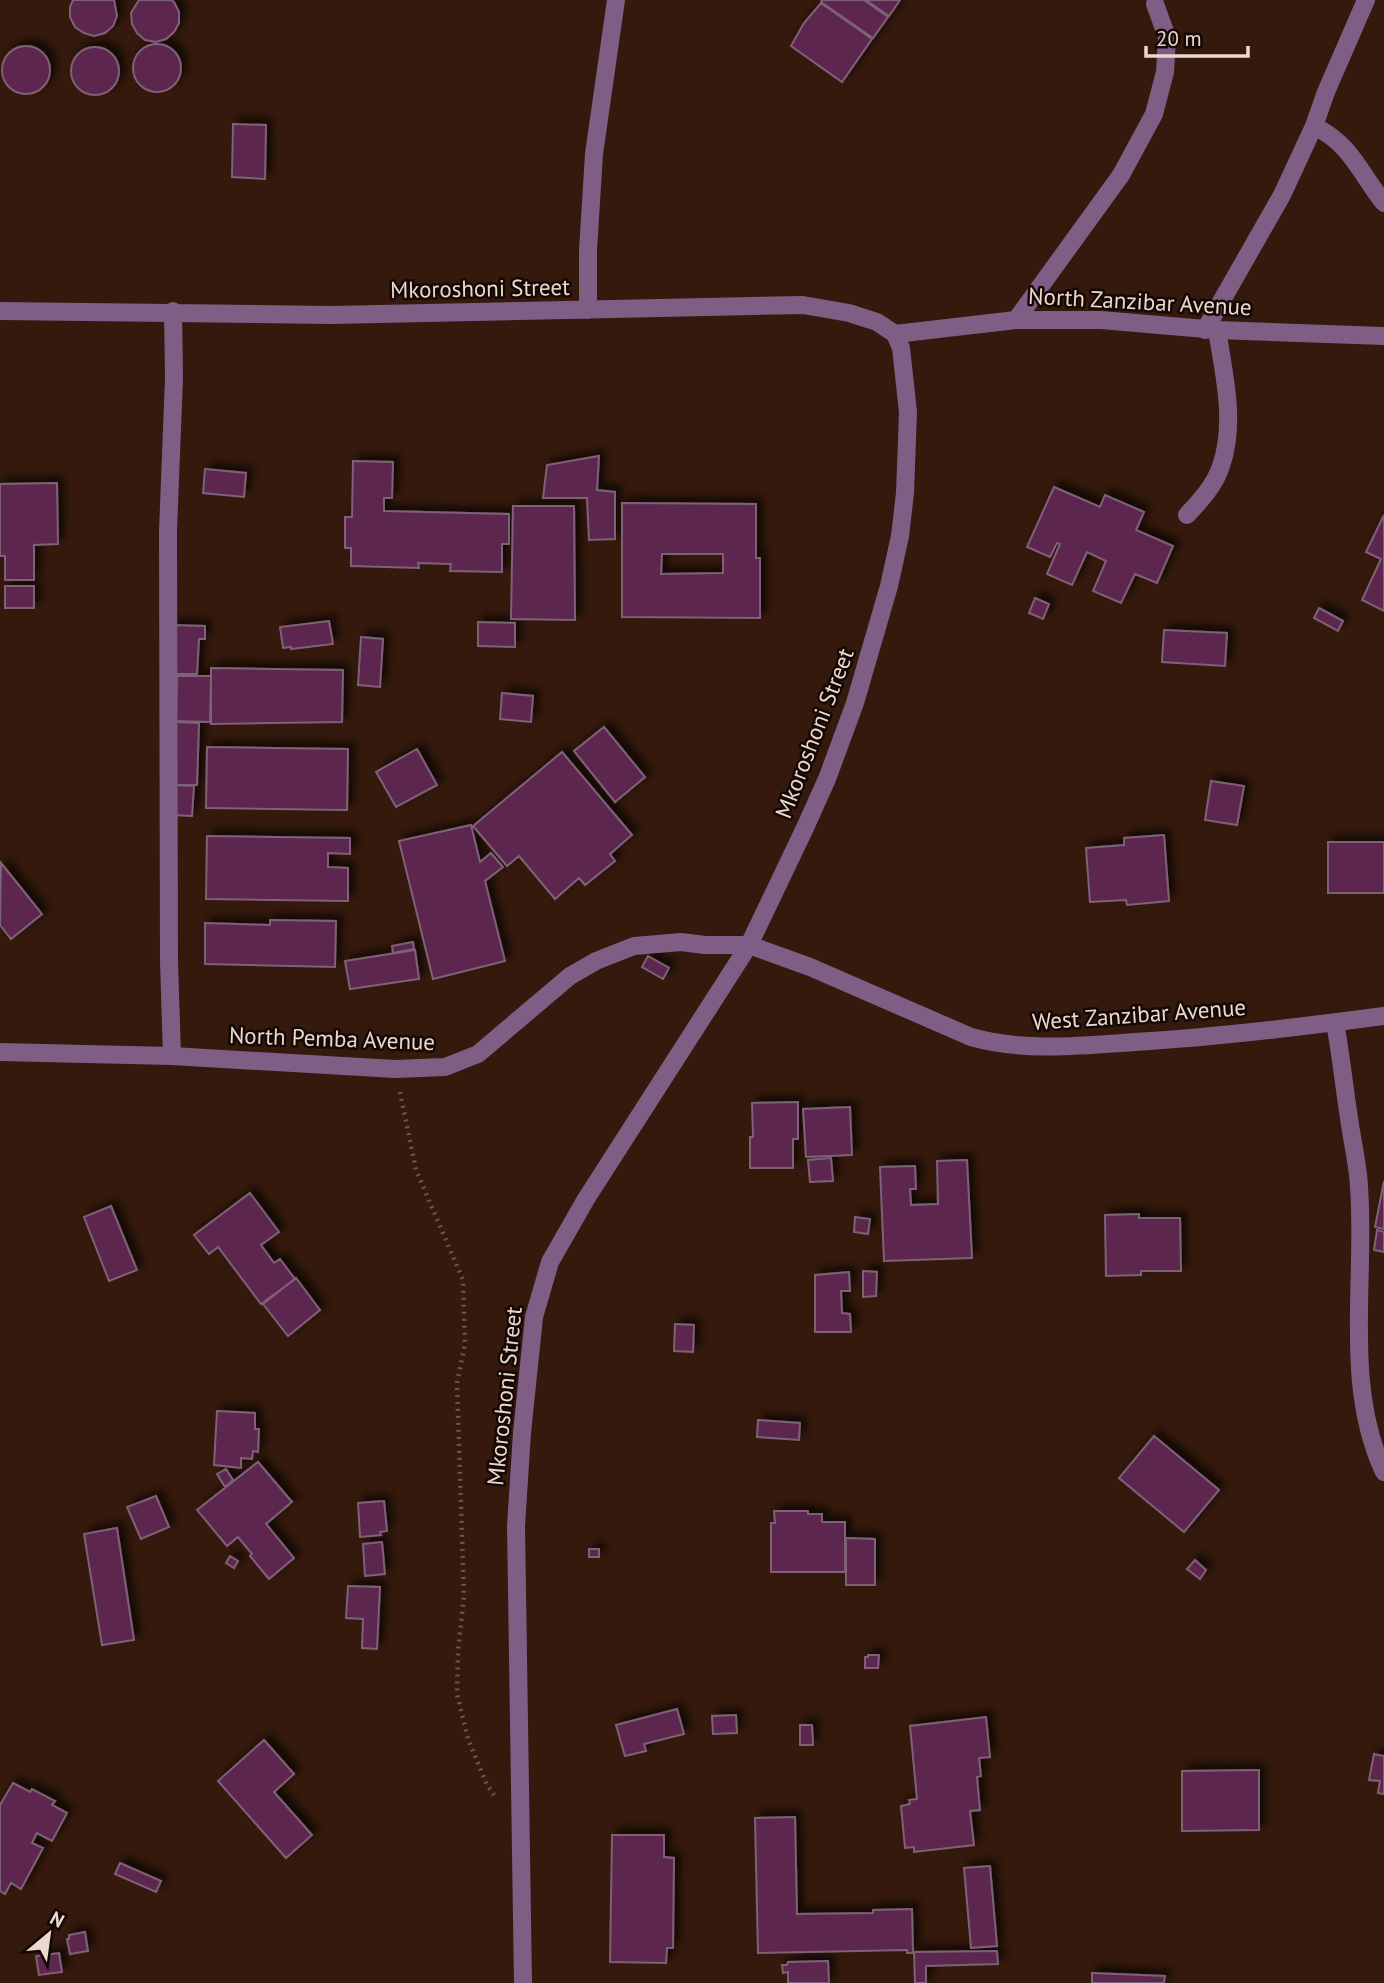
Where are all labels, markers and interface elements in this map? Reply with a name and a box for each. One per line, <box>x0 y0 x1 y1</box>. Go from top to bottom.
scale bar <box>1146 14 1248 58</box>
text: 20 m <box>1156 25 1202 52</box>
street label: Mkoroshoni Street <box>390 272 570 304</box>
street label: North Zanzibar Avenue <box>1028 281 1252 321</box>
street label: Mkoroshoni Street <box>768 644 860 822</box>
street label: West Zanzibar Avenue <box>1031 992 1247 1036</box>
street label: North Pemba Avenue <box>228 1020 436 1056</box>
street label: Mkoroshoni Street <box>480 1305 528 1487</box>
north arrow <box>14 1899 84 1969</box>
text: N <box>46 1906 69 1933</box>

